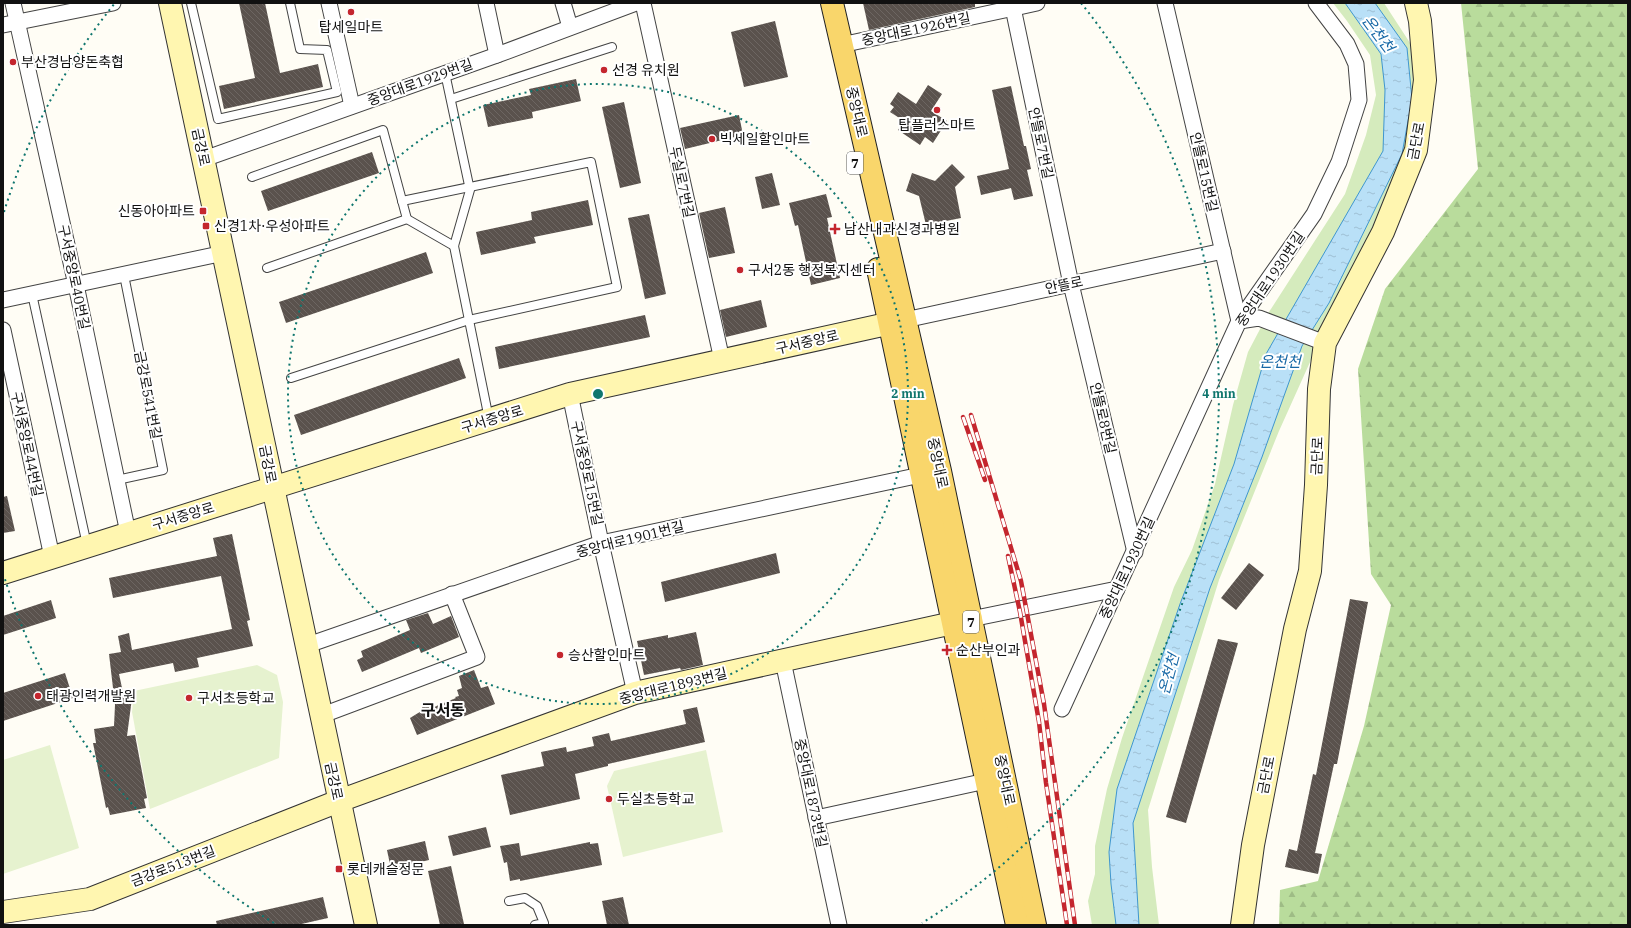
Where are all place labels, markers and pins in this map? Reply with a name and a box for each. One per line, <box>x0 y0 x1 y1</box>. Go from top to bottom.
marker: 탑세일마트 <box>346 7 356 17</box>
place label: 탑세일마트 <box>319 18 383 36</box>
place label: 부산경남양돈축협 <box>21 53 124 71</box>
marker: 부산경남양돈축협 <box>8 57 18 67</box>
place label: 선경 유치원 <box>612 61 680 79</box>
marker: 선경 유치원 <box>599 65 609 75</box>
marker: 탑플러스마트 <box>932 105 942 115</box>
place label: 탑플러스마트 <box>898 116 976 134</box>
place label: 빅세일할인마트 <box>720 130 810 148</box>
marker: 빅세일할인마트 <box>707 134 717 144</box>
place label: 신동아아파트 <box>118 202 195 220</box>
marker: 신동아아파트 <box>198 206 208 216</box>
place label: 신경1차·우성아파트 <box>214 217 330 235</box>
place label: 남산내과신경과병원 <box>844 220 960 238</box>
marker: 신경1차·우성아파트 <box>201 221 211 231</box>
marker: 남산내과신경과병원 <box>829 223 841 235</box>
place label: 구서2동 행정복지센터 <box>748 261 876 279</box>
marker: 구서2동 행정복지센터 <box>735 265 745 275</box>
centre of rings <box>591 387 605 401</box>
place label: 순산부인과 <box>956 641 1021 659</box>
marker: 순산부인과 <box>941 644 953 656</box>
place label: 승산할인마트 <box>568 646 645 664</box>
marker: 승산할인마트 <box>555 650 565 660</box>
place label: 태광인력개발원 <box>46 687 136 705</box>
place label: 구서초등학교 <box>197 689 274 707</box>
marker: 태광인력개발원 <box>33 691 43 701</box>
marker: 구서초등학교 <box>184 693 194 703</box>
place label: 두실초등학교 <box>617 790 694 808</box>
marker: 두실초등학교 <box>604 794 614 804</box>
place label: 롯데캐슬정문 <box>347 860 424 878</box>
marker: 롯데캐슬정문 <box>334 864 344 874</box>

